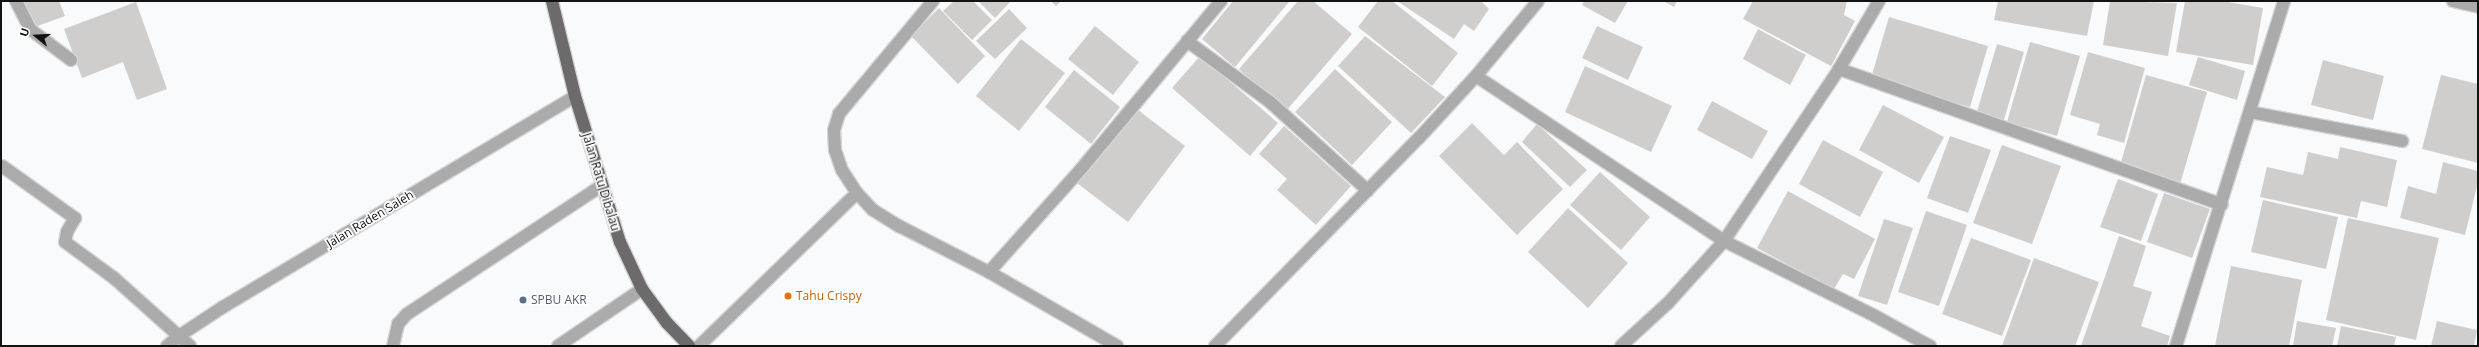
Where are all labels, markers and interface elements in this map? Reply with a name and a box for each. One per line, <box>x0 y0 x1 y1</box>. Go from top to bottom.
north arrow <box>16 16 56 56</box>
text: U <box>16 26 33 38</box>
street label: Jalan Ratu Dibalau <box>579 131 623 233</box>
street label: Jalan Raden Saleh <box>324 187 416 251</box>
place label: Tahu Crispy <box>796 289 862 303</box>
marker: Tahu Crispy <box>783 291 793 301</box>
place label: SPBU AKR <box>531 293 587 307</box>
marker: SPBU AKR <box>518 295 528 305</box>

